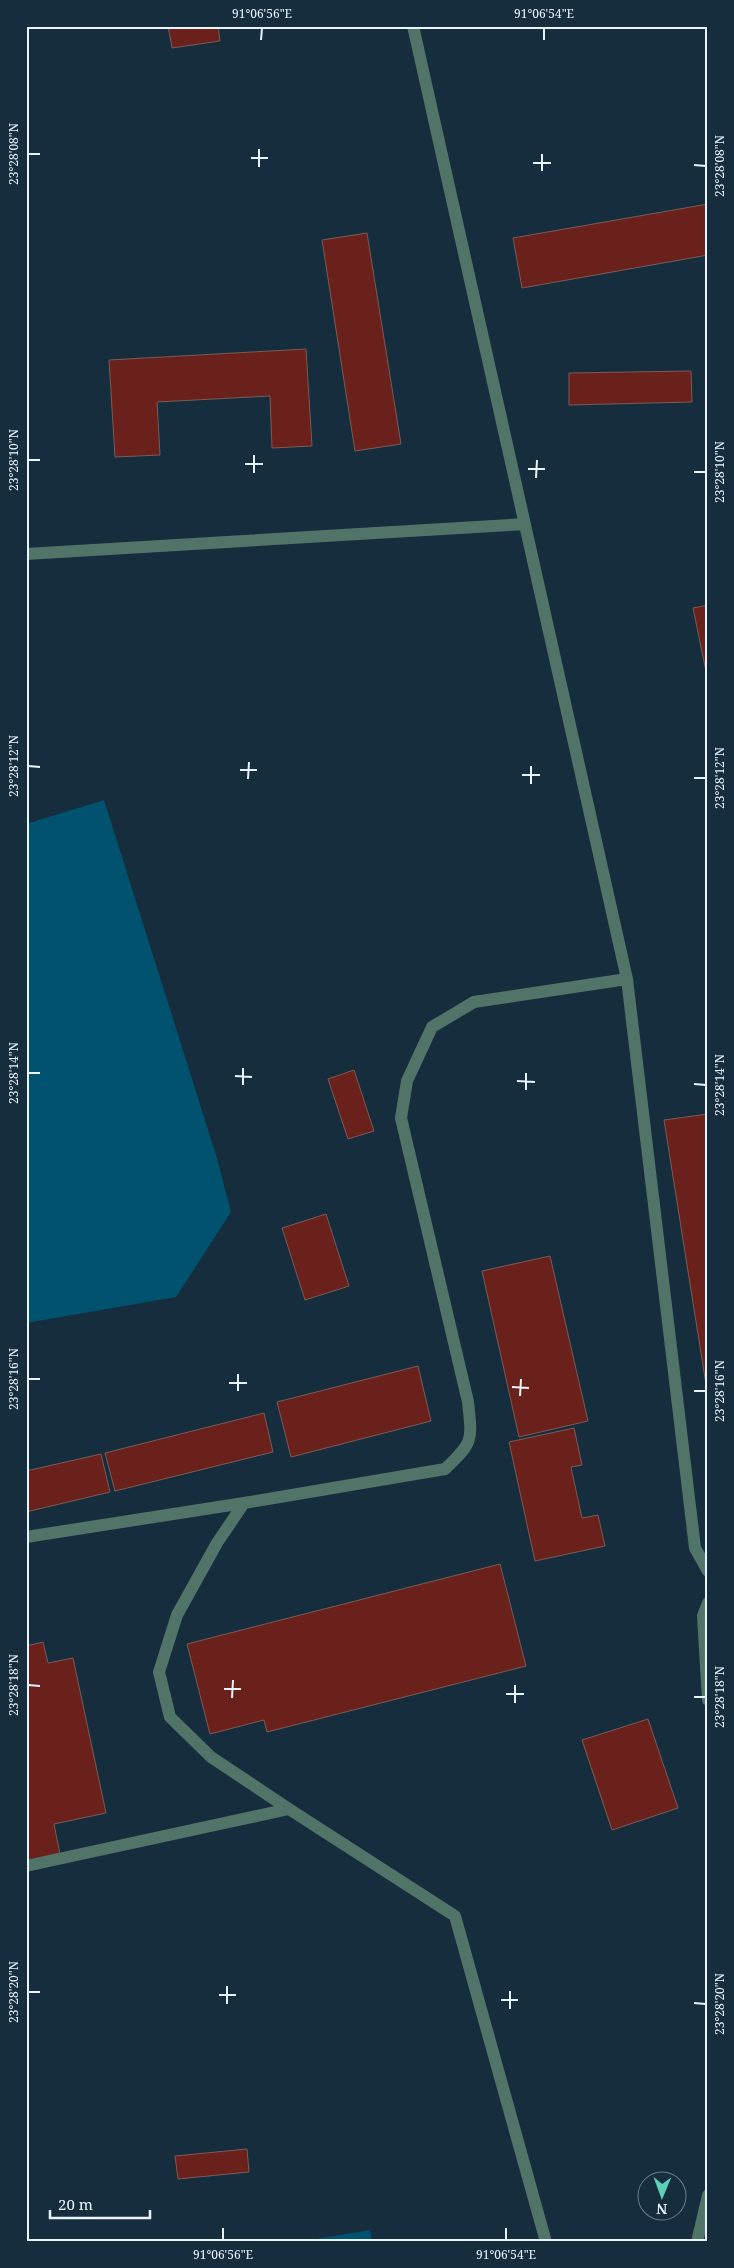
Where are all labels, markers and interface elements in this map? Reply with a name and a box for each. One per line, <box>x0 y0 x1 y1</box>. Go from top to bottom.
text: 91°06'56"E <box>232 5 292 22</box>
text: 91°06'54"E <box>514 5 574 22</box>
text: 23°28'08"N <box>5 123 22 185</box>
text: 23°28'08"N <box>711 135 728 197</box>
text: 23°28'10"N <box>5 429 22 491</box>
text: 23°28'10"N <box>711 441 728 503</box>
text: 23°28'12"N <box>5 735 22 797</box>
text: 23°28'12"N <box>711 747 728 809</box>
text: 23°28'14"N <box>5 1042 22 1104</box>
text: 23°28'14"N <box>711 1054 728 1116</box>
text: 23°28'16"N <box>5 1348 22 1410</box>
text: 23°28'16"N <box>711 1360 728 1422</box>
text: 23°28'18"N <box>5 1654 22 1716</box>
text: 23°28'18"N <box>711 1666 728 1728</box>
text: 23°28'20"N <box>5 1961 22 2023</box>
text: 23°28'20"N <box>711 1973 728 2035</box>
north arrow <box>636 2170 686 2220</box>
scale bar <box>50 2188 150 2220</box>
text: 20 m <box>58 2194 93 2214</box>
text: N <box>656 2200 667 2219</box>
text: 91°06'56"E <box>193 2246 253 2263</box>
text: 91°06'54"E <box>476 2246 536 2263</box>

